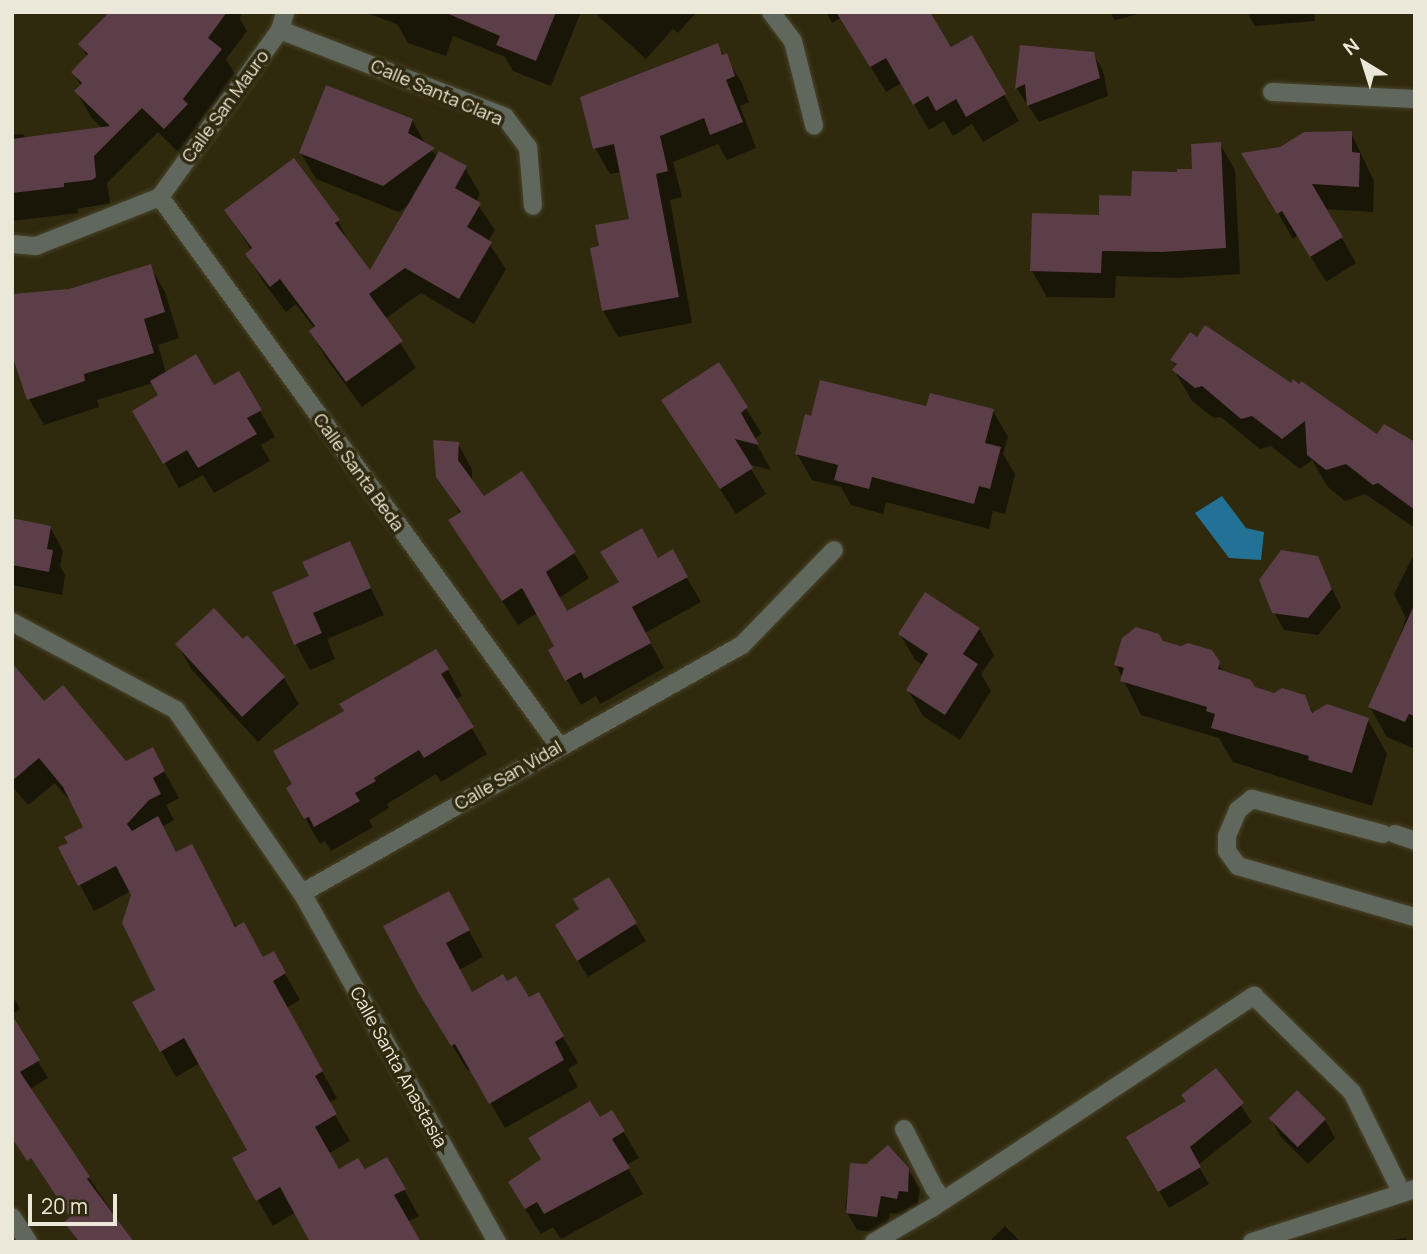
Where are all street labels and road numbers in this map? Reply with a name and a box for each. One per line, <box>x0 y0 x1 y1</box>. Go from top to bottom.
street label: Calle San Mauro <box>177 46 273 166</box>
street label: Calle Santa Clara <box>368 54 506 130</box>
street label: Calle Santa Beda <box>309 409 409 535</box>
street label: Calle San Vidal <box>450 736 566 814</box>
street label: Calle Santa Anastasia <box>346 983 452 1151</box>

